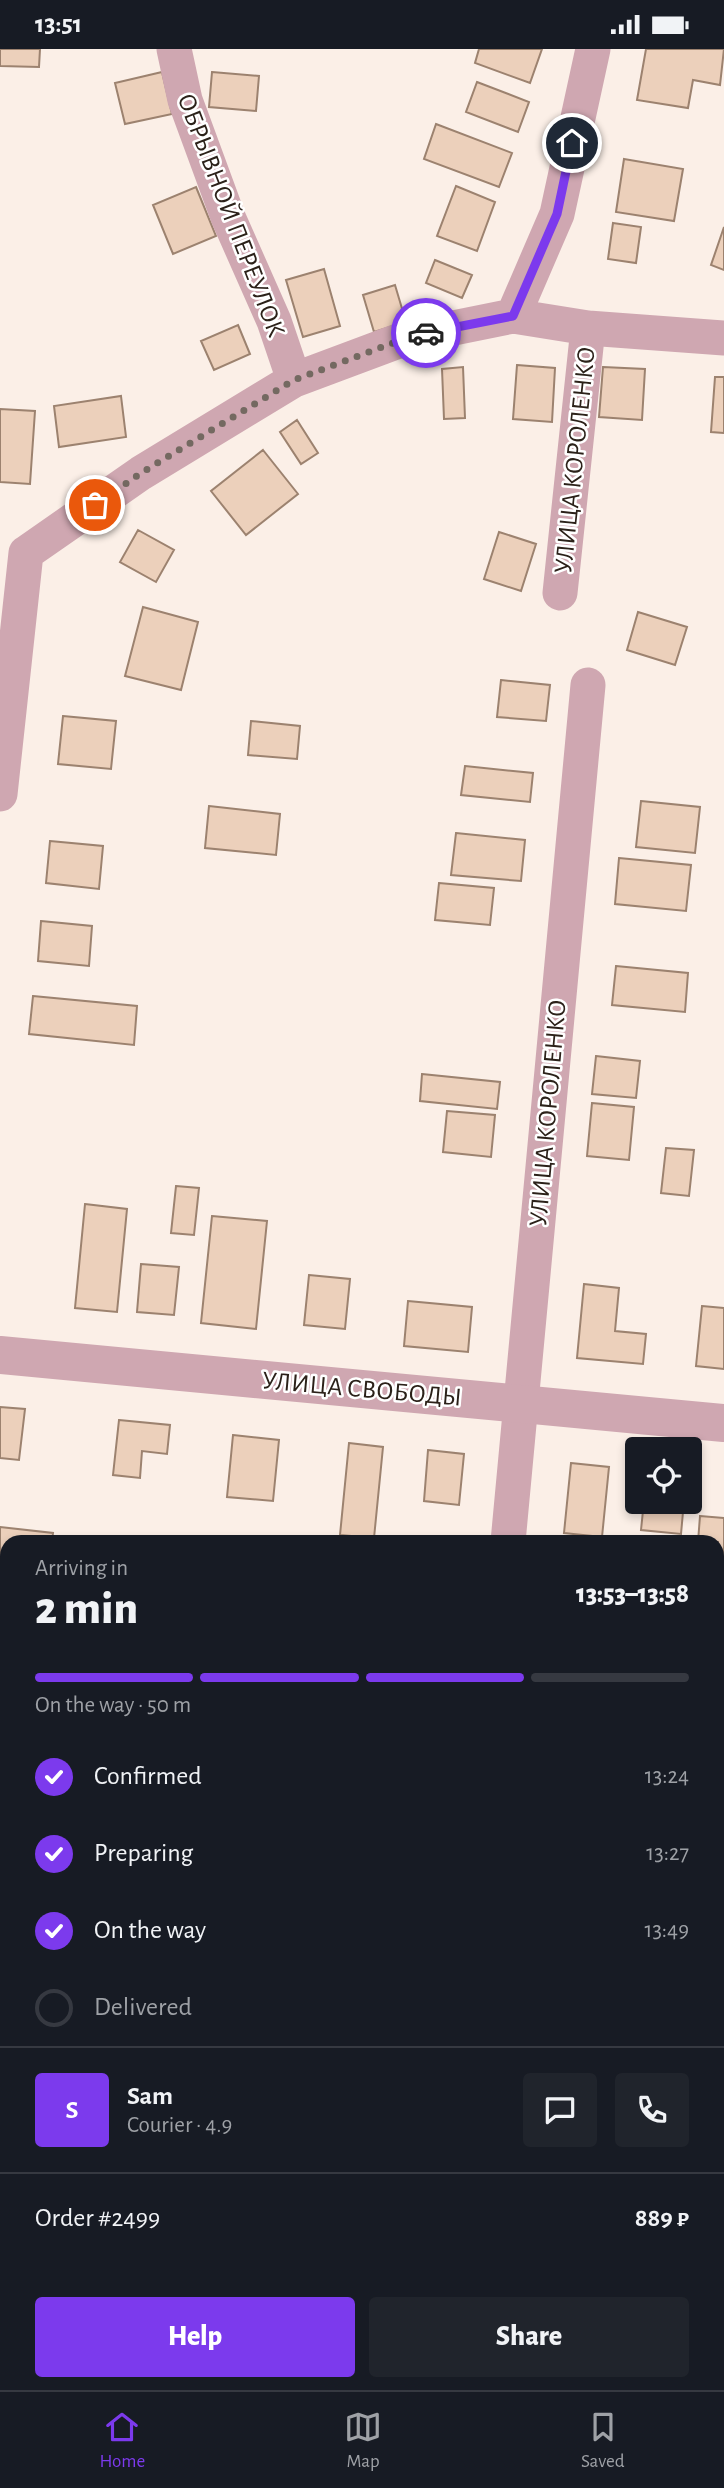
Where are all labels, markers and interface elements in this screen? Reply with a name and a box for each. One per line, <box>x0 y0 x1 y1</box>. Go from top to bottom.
text: 13:51 <box>35 11 82 37</box>
street label: ОБРЫВНОЙ ПЕРЕУЛОК <box>173 90 290 341</box>
pin <box>542 113 602 173</box>
icon: home <box>553 124 591 162</box>
courier <box>391 298 461 368</box>
icon: car <box>407 314 445 352</box>
street label: УЛИЦА КОРОЛЕНКО <box>550 345 600 575</box>
pin <box>65 475 125 535</box>
icon: bag <box>76 486 114 524</box>
street label: УЛИЦА КОРОЛЕНКО <box>525 998 571 1228</box>
street label: УЛИЦА СВОБОДЫ <box>261 1367 463 1411</box>
map controls <box>625 1437 702 1514</box>
button: locate <box>625 1437 702 1514</box>
text: Arriving in <box>35 1557 128 1580</box>
text: 13:53–13:58 <box>576 1581 689 1607</box>
text: 2 min <box>35 1586 138 1632</box>
text: On the way · 50 m <box>35 1694 191 1717</box>
icon: check <box>35 1758 73 1796</box>
text: Confirmed <box>94 1763 202 1789</box>
text: 13:24 <box>645 1765 689 1788</box>
icon: check <box>35 1835 73 1873</box>
text: Preparing <box>94 1840 193 1866</box>
text: 13:27 <box>646 1842 689 1865</box>
icon: check <box>35 1912 73 1950</box>
text: On the way <box>94 1917 206 1943</box>
text: 13:49 <box>644 1919 689 1942</box>
text: Delivered <box>94 1994 192 2020</box>
button: chat <box>523 2073 597 2147</box>
button: phone <box>615 2073 689 2147</box>
text: Sam <box>127 2083 173 2109</box>
text: S <box>66 2097 78 2123</box>
text: Courier · 4.9 <box>127 2114 232 2137</box>
text: Order #2499 <box>35 2205 160 2231</box>
text: 889 ₽ <box>635 2205 689 2231</box>
button: Help <box>35 2297 355 2377</box>
button: Share <box>369 2297 689 2377</box>
tab: Home <box>99 2408 145 2473</box>
tab: Map <box>344 2408 382 2473</box>
tab: Saved <box>581 2408 625 2473</box>

